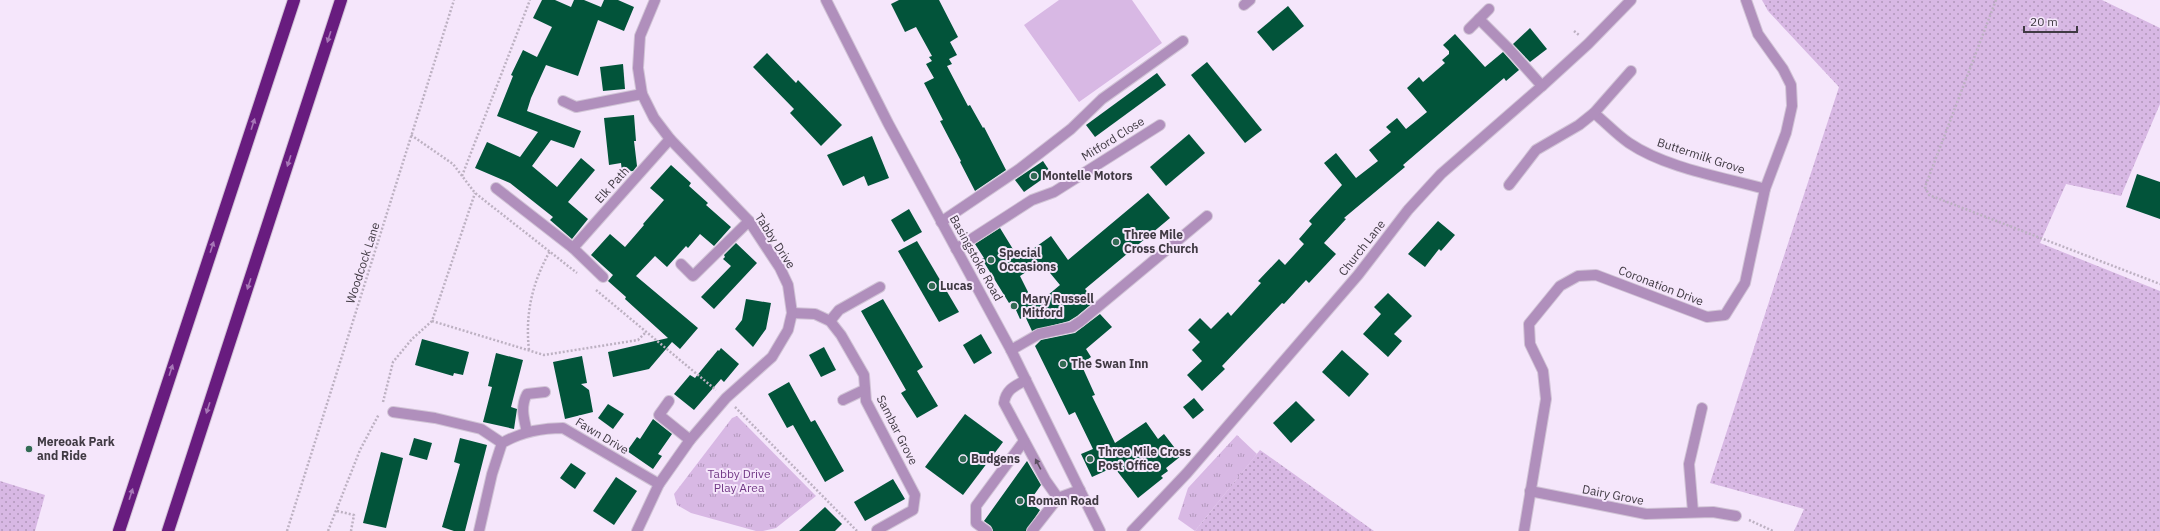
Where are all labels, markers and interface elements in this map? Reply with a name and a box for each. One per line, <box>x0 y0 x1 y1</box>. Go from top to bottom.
scale bar <box>2024 8 2077 34</box>
text: 20 m <box>2030 14 2058 29</box>
one-way arrow <box>326 31 332 43</box>
street label: Mitford Close <box>1078 113 1147 164</box>
one-way arrow <box>250 117 256 129</box>
street label: Buttermilk Grove <box>1655 134 1747 177</box>
one-way arrow <box>286 155 292 167</box>
street label: Elk Path <box>591 163 632 206</box>
place label: Montelle Motors <box>1042 168 1133 183</box>
marker: Montelle Motors <box>1029 171 1039 181</box>
street label: Tabby Drive <box>752 210 799 272</box>
street label: Basingstoke Road <box>947 212 1006 303</box>
street label: Church Lane <box>1335 216 1388 279</box>
street label: Woodcock Lane <box>342 220 383 305</box>
place label: Three Mile Cross Church <box>1124 227 1198 256</box>
marker: Three Mile Cross Church <box>1111 237 1121 247</box>
one-way arrow <box>209 241 215 253</box>
place label: Special Occasions <box>999 245 1056 274</box>
marker: Special Occasions <box>986 255 996 265</box>
street label: Coronation Drive <box>1617 262 1706 309</box>
place label: Lucas <box>940 278 973 293</box>
one-way arrow <box>246 279 252 291</box>
marker: Lucas <box>927 281 937 291</box>
place label: Mary Russell Mitford <box>1022 291 1094 320</box>
marker: Mary Russell Mitford <box>1009 301 1019 311</box>
place label: The Swan Inn <box>1071 356 1148 371</box>
marker: The Swan Inn <box>1058 359 1068 369</box>
one-way arrow <box>169 364 175 376</box>
street label: Sambar Grove <box>873 392 922 467</box>
one-way arrow <box>205 402 211 414</box>
street label: Fawn Drive <box>573 414 632 457</box>
place label: Mereoak Park and Ride <box>37 434 115 463</box>
marker: Mereoak Park and Ride <box>24 444 34 454</box>
place label: Three Mile Cross Post Office <box>1098 444 1191 473</box>
place label: Budgens <box>971 451 1020 466</box>
marker: Budgens <box>958 454 968 464</box>
marker: Three Mile Cross Post Office <box>1085 454 1095 464</box>
one-way arrow <box>1034 459 1041 470</box>
park label: Tabby Drive Play Area <box>708 466 771 495</box>
street label: Dairy Grove <box>1581 481 1646 508</box>
one-way arrow <box>128 488 134 500</box>
place label: Roman Road <box>1028 493 1099 508</box>
marker: Roman Road <box>1015 496 1025 506</box>

